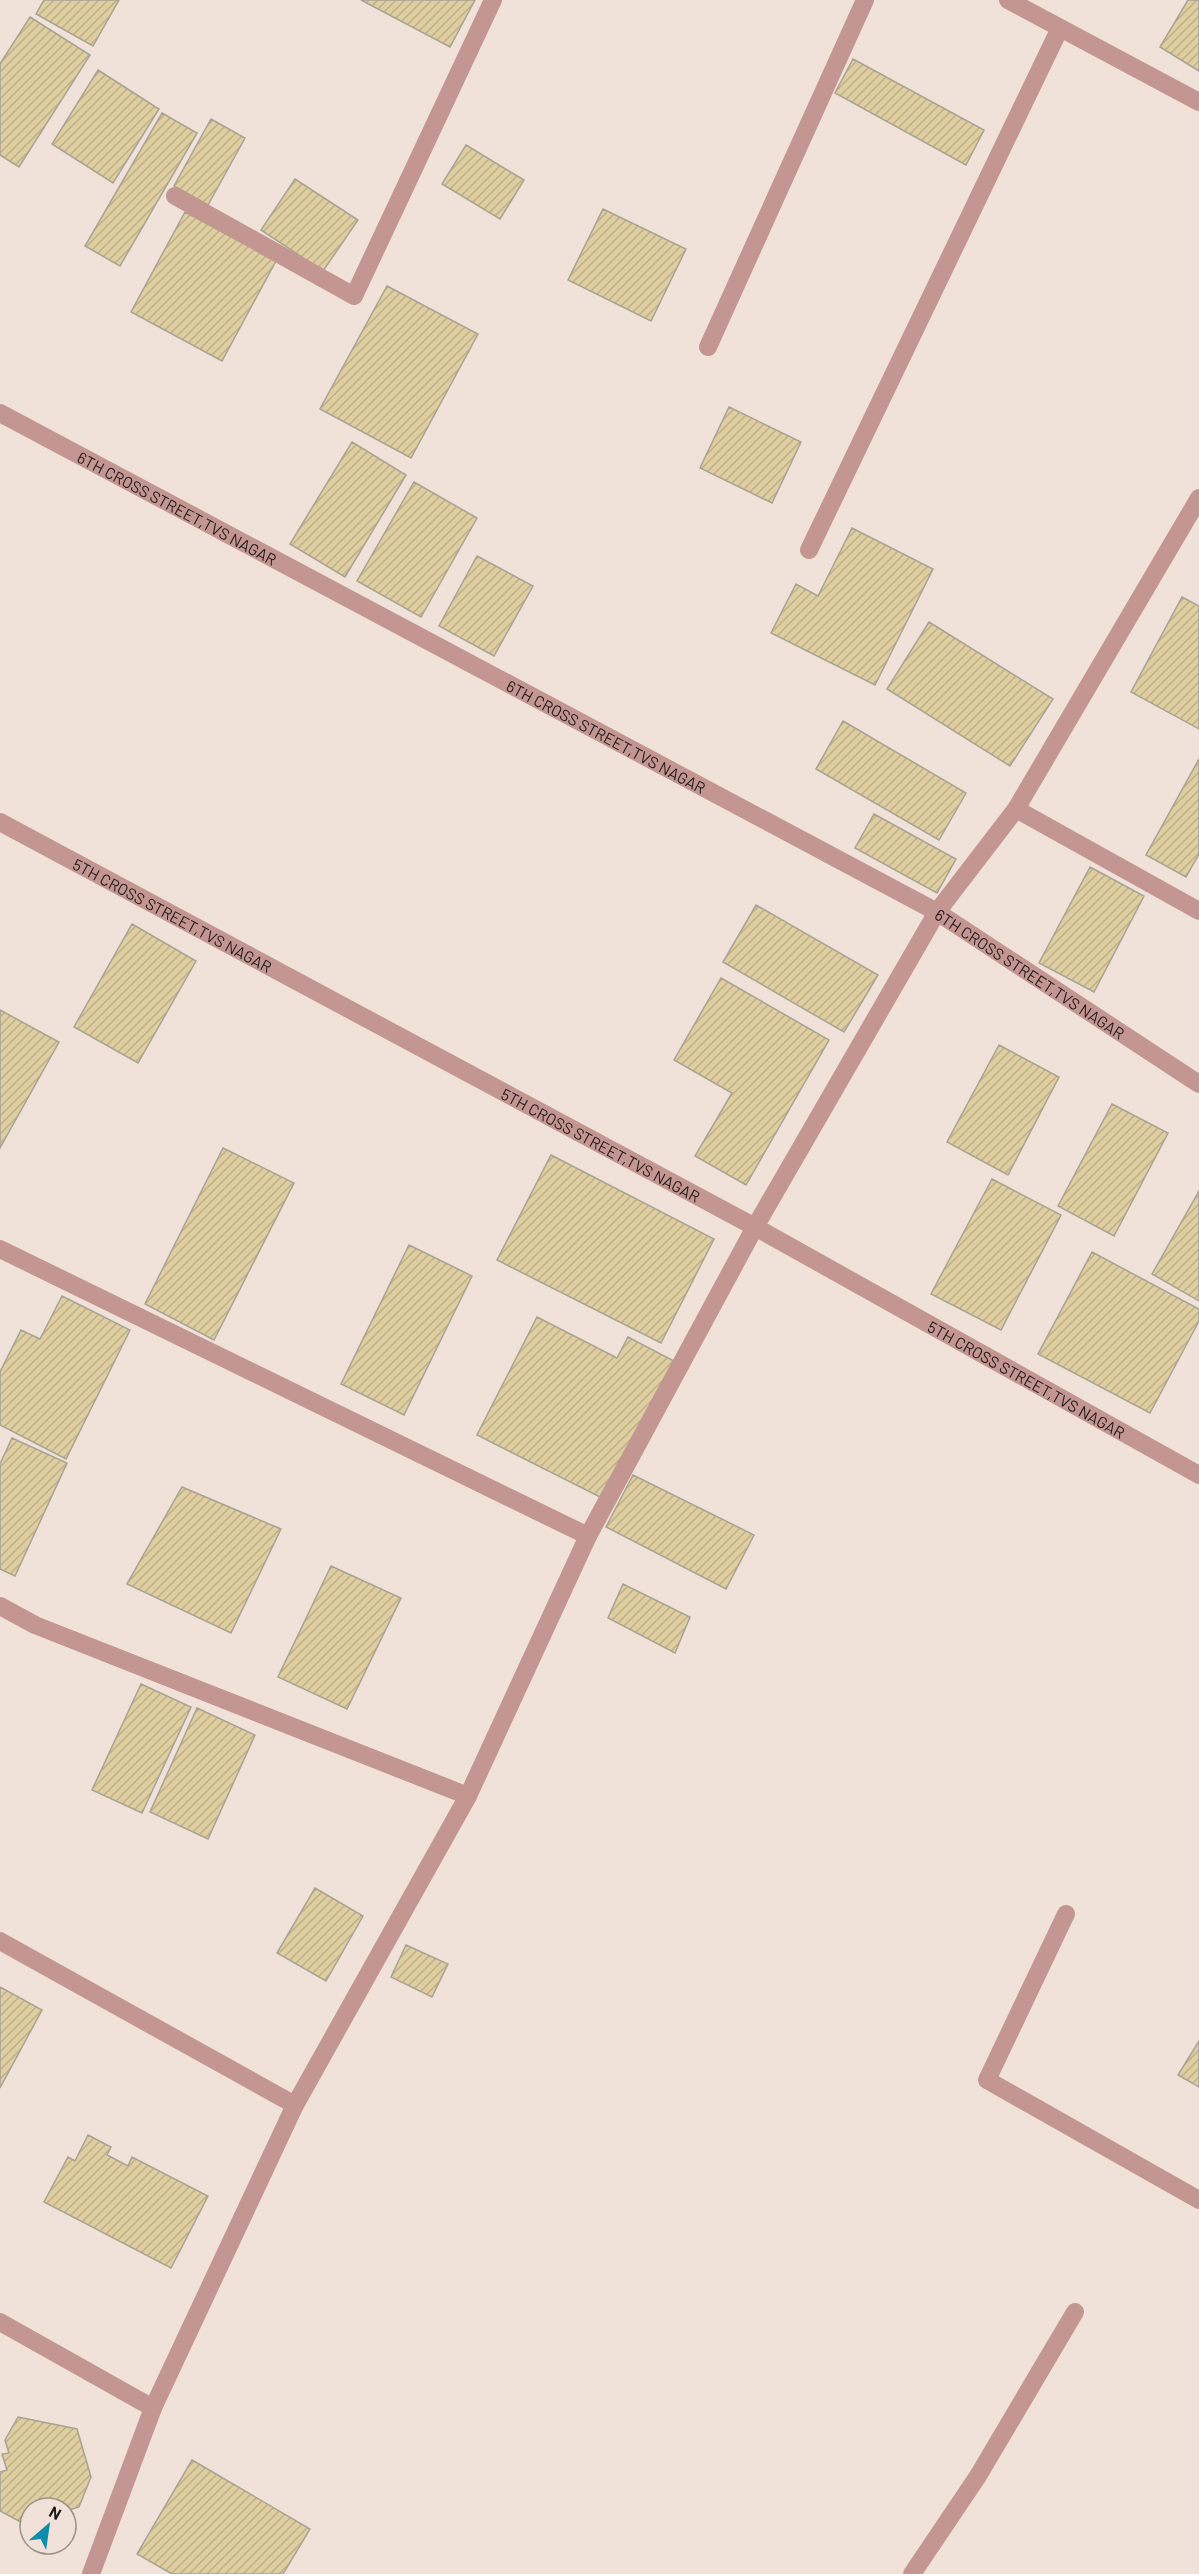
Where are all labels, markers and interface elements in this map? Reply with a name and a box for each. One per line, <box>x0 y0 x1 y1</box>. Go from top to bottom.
street label: 6TH CROSS STREET,TVS NAGAR <box>75 447 280 568</box>
street label: 6TH CROSS STREET,TVS NAGAR <box>504 675 709 797</box>
street label: 5TH CROSS STREET,TVS NAGAR <box>70 854 276 976</box>
street label: 6TH CROSS STREET,TVS NAGAR <box>932 904 1129 1042</box>
street label: 5TH CROSS STREET,TVS NAGAR <box>498 1083 704 1205</box>
street label: 5TH CROSS STREET,TVS NAGAR <box>925 1316 1129 1441</box>
north arrow <box>18 2496 78 2556</box>
text: N <box>46 2502 65 2523</box>

